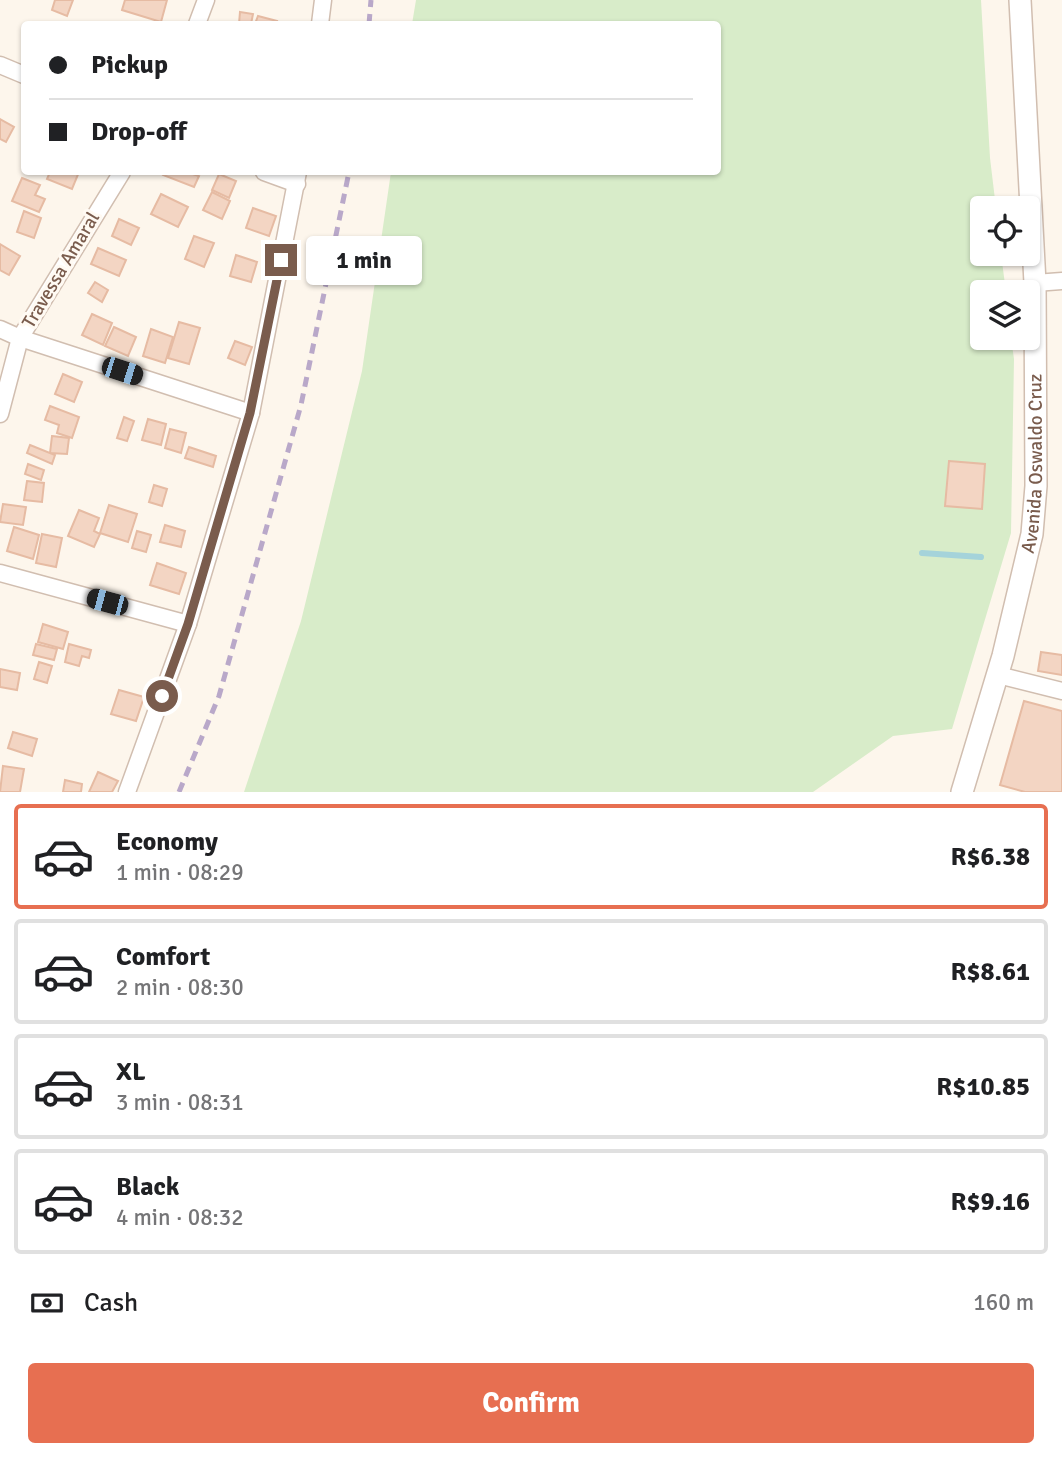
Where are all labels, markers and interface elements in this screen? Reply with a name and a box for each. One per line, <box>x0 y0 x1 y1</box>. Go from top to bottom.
text: Pickup <box>91 49 168 81</box>
text: Drop-off <box>91 116 187 148</box>
map controls <box>970 196 1040 350</box>
button: locate <box>970 196 1040 266</box>
street label: Travessa Amaral <box>17 207 105 333</box>
callout: 1 min <box>306 236 421 284</box>
route end <box>265 244 297 276</box>
text: 1 min <box>336 246 392 275</box>
button: layers <box>970 280 1040 350</box>
car <box>99 355 146 387</box>
street label: Avenida Oswaldo Cruz <box>1016 374 1048 556</box>
car <box>84 586 131 618</box>
route start <box>146 680 178 712</box>
icon: car <box>32 825 95 888</box>
text: Economy <box>116 826 218 858</box>
text: R$6.38 <box>950 841 1030 873</box>
text: 1 min · 08:29 <box>116 858 244 887</box>
icon: car <box>32 940 95 1003</box>
text: Comfort <box>116 941 210 973</box>
text: R$8.61 <box>950 956 1030 988</box>
text: 2 min · 08:30 <box>116 973 244 1002</box>
icon: car <box>32 1055 95 1118</box>
text: XL <box>116 1056 146 1088</box>
text: R$10.85 <box>936 1071 1030 1103</box>
text: 3 min · 08:31 <box>116 1088 244 1117</box>
icon: car <box>32 1170 95 1233</box>
text: Black <box>116 1171 179 1203</box>
text: R$9.16 <box>950 1186 1030 1218</box>
text: 4 min · 08:32 <box>116 1203 244 1232</box>
icon: cash <box>28 1284 66 1322</box>
text: Cash <box>84 1287 138 1319</box>
text: 160 m <box>973 1288 1034 1317</box>
button: Confirm <box>28 1363 1034 1443</box>

